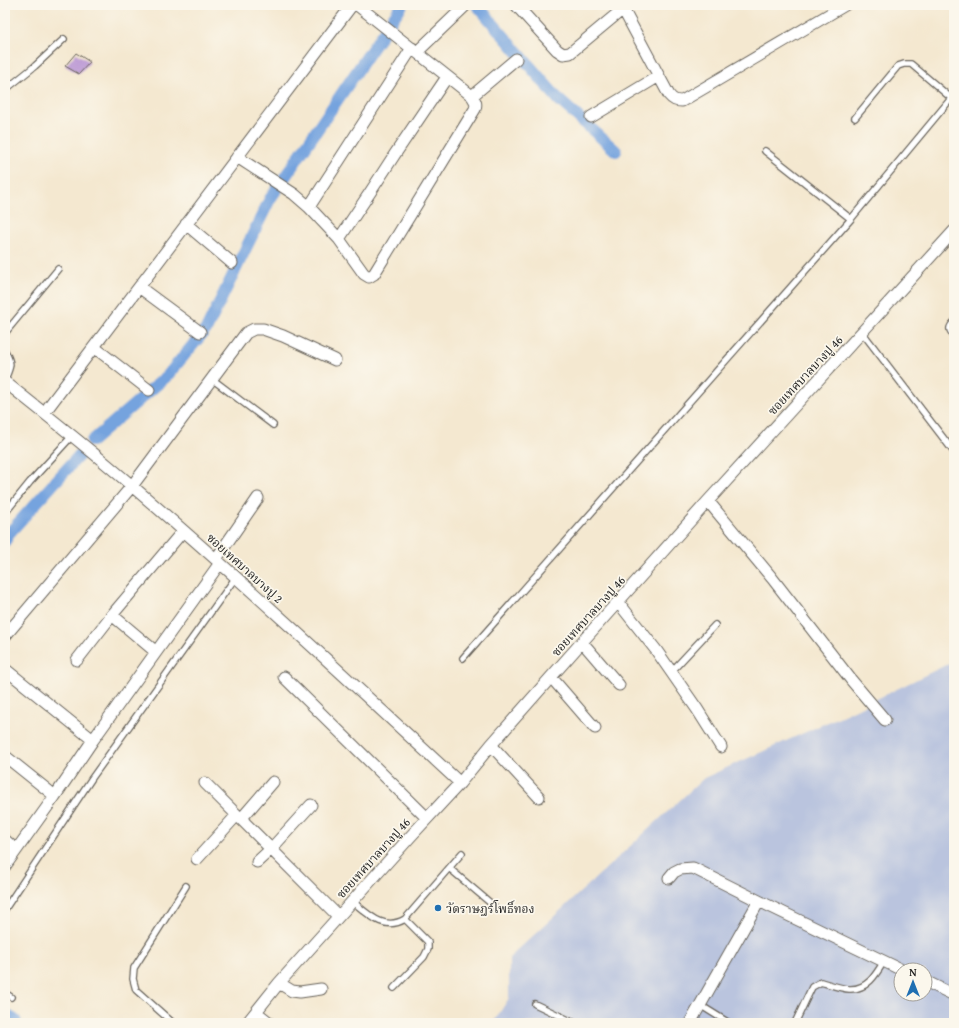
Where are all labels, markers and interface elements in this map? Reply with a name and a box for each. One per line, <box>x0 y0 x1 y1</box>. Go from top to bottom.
street label: ซอยเทศบาลบางปู 46 <box>764 331 846 418</box>
street label: ซอยเทศบาลบางปู 2 <box>203 529 287 607</box>
street label: ซอยเทศบาลบางปู 46 <box>547 572 629 660</box>
street label: ซอยเทศบาลบางปู 46 <box>332 814 414 902</box>
place label: วัดราษฎร์โพธิ์ทอง <box>446 900 535 917</box>
marker: วัดราษฎร์โพธิ์ทอง <box>433 903 443 913</box>
north arrow <box>893 962 933 1002</box>
text: N <box>909 964 917 980</box>

